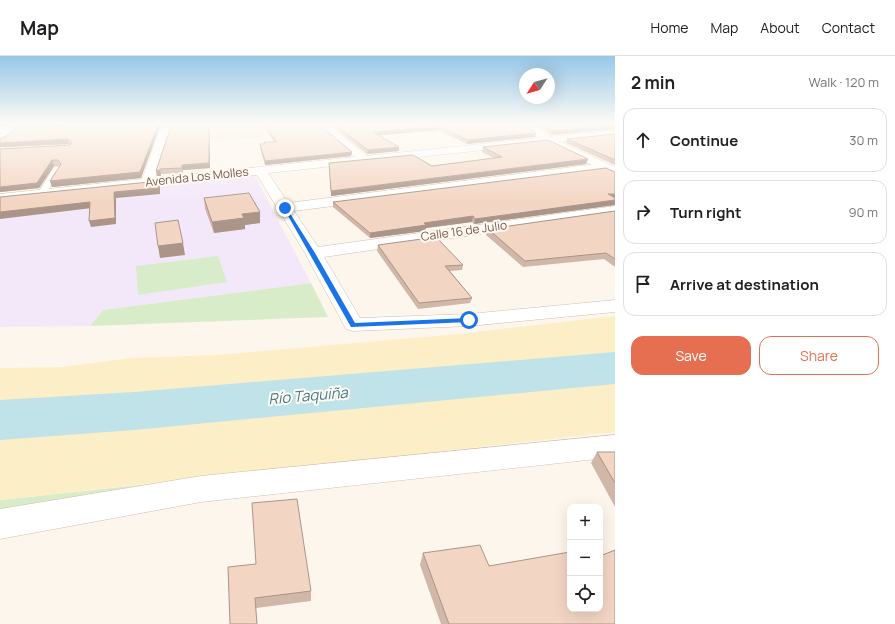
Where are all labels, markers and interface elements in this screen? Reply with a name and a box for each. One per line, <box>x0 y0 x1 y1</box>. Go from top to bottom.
text: Map <box>20 15 59 41</box>
text: Home <box>651 18 688 37</box>
text: Map <box>710 18 738 37</box>
text: About <box>760 18 800 37</box>
text: Contact <box>822 18 875 37</box>
north arrow <box>519 68 555 104</box>
text: 2 min <box>631 71 675 94</box>
text: Walk · 120 m <box>809 73 879 91</box>
icon: ahead <box>632 129 654 151</box>
text: Continue <box>670 130 738 151</box>
text: 30 m <box>849 131 878 149</box>
street label: Avenida Los Molles <box>144 163 249 190</box>
route end <box>276 199 294 217</box>
icon: right <box>632 201 654 223</box>
text: Turn right <box>670 202 741 223</box>
text: 90 m <box>848 203 878 221</box>
street label: Calle 16 de Julio <box>420 216 508 245</box>
icon: arrive <box>632 273 654 295</box>
text: Arrive at destination <box>670 274 819 295</box>
route start <box>460 311 478 329</box>
button: Save <box>631 336 751 375</box>
button: Share <box>759 336 879 375</box>
water label: Río Taquiña <box>267 382 349 409</box>
map controls <box>567 504 603 612</box>
button: + <box>567 504 603 540</box>
button: − <box>567 540 603 576</box>
button: locate <box>567 576 603 612</box>

